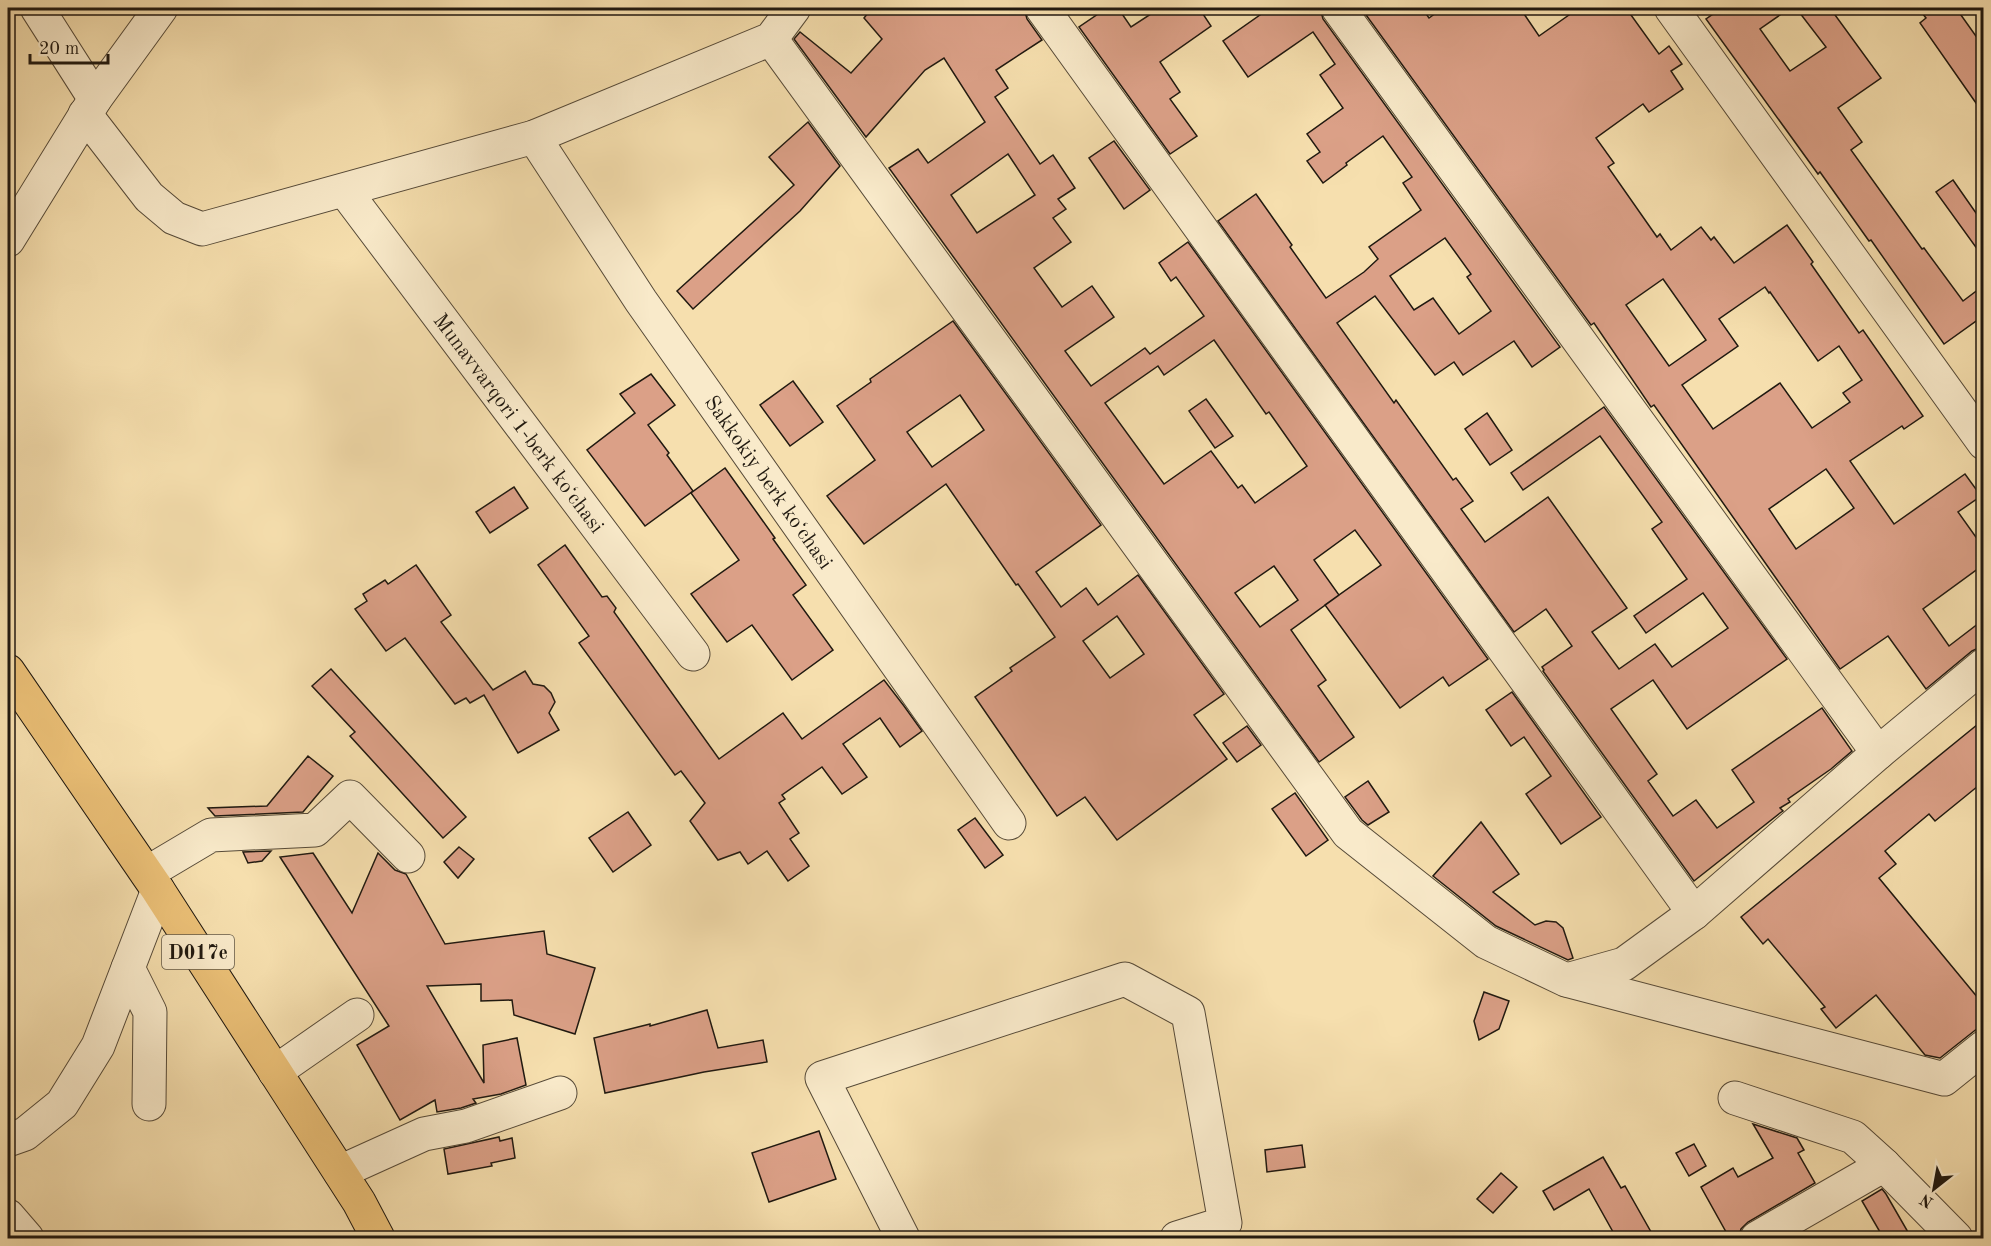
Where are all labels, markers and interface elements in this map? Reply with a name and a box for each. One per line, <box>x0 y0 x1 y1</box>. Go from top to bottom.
scale bar <box>30 27 108 65</box>
text: 20 m <box>39 40 79 58</box>
street label: Munavvarqori 1-berk koʻchasi <box>429 310 607 537</box>
street label: Sakkokiy berk koʻchasi <box>700 392 836 573</box>
road number: D017e <box>162 935 234 969</box>
north arrow <box>1904 1159 1964 1219</box>
text: N <box>1917 1190 1937 1210</box>

